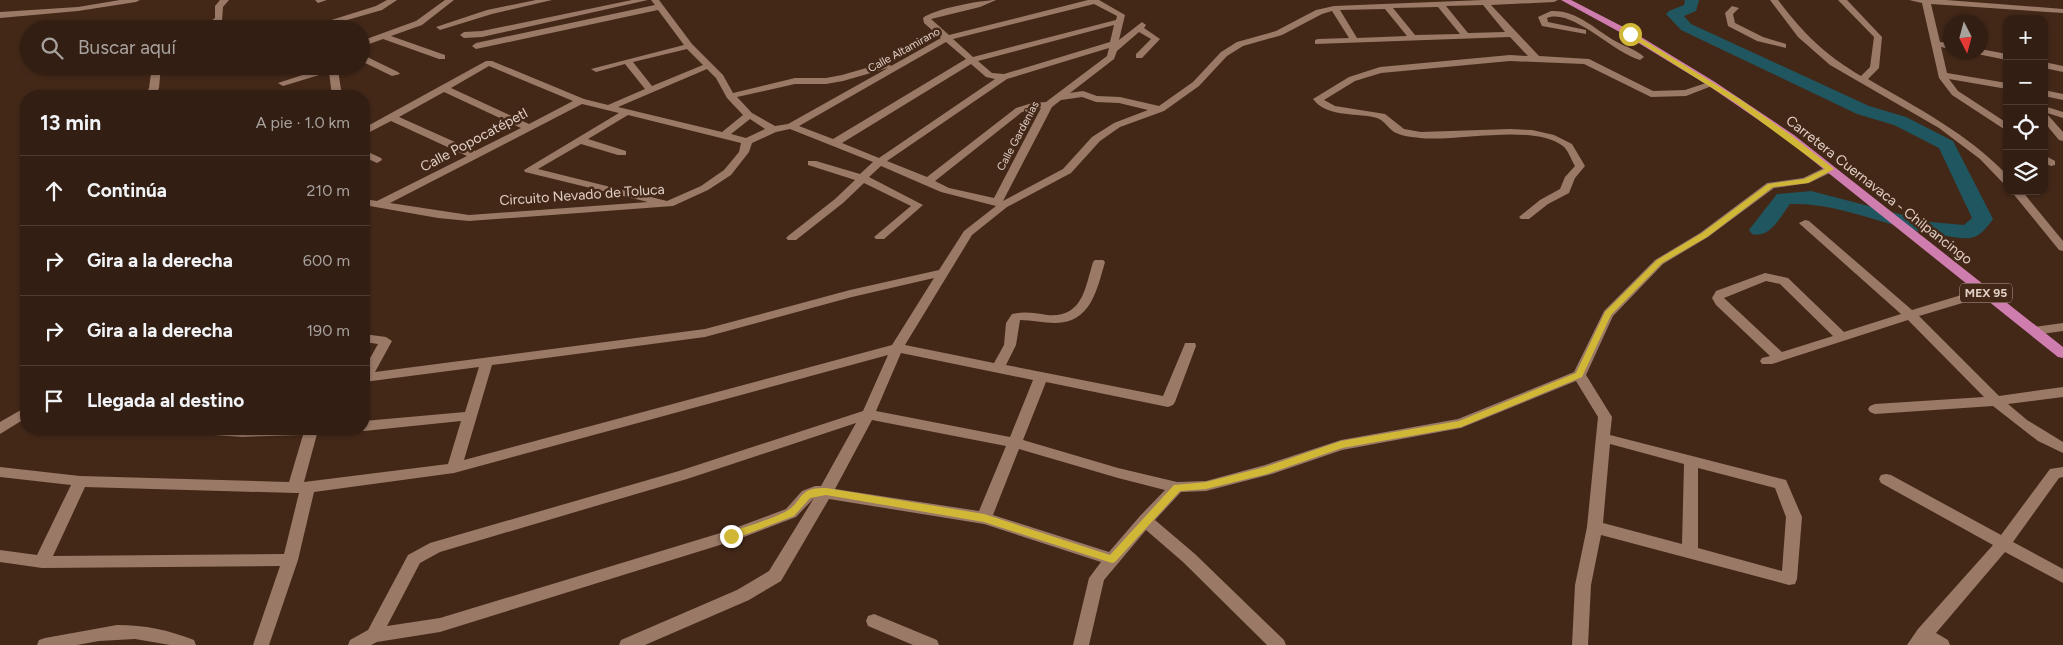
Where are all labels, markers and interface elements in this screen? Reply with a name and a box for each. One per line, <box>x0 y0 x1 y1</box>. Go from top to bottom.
north arrow <box>1943 15 1988 60</box>
map controls <box>2003 15 2048 195</box>
button: + <box>2003 15 2048 60</box>
search box <box>20 20 370 75</box>
route start <box>1619 23 1642 46</box>
street label: Calle Altamirano <box>866 25 942 75</box>
icon: search <box>38 34 66 62</box>
text: Buscar aquí <box>78 36 176 59</box>
button: − <box>2003 60 2048 105</box>
street label: Calle Gardenias <box>994 99 1042 173</box>
street label: Calle Popocatépetl <box>418 105 530 175</box>
button: locate <box>2003 105 2048 150</box>
text: 13 min <box>40 110 101 135</box>
street label: Carretera Cuernavaca - Chilpancingo <box>1782 112 1976 268</box>
text: A pie · 1.0 km <box>256 113 350 132</box>
button: layers <box>2003 150 2048 195</box>
icon: ahead <box>40 177 68 205</box>
text: Continúa <box>87 179 167 202</box>
text: 210 m <box>307 181 350 200</box>
street label: Circuito Nevado de Toluca <box>499 181 665 209</box>
icon: right <box>40 247 68 275</box>
text: Gira a la derecha <box>87 249 233 272</box>
text: 600 m <box>303 251 350 270</box>
road number: MEX 95 <box>1960 284 2012 302</box>
icon: right <box>40 317 68 345</box>
text: Gira a la derecha <box>87 319 233 342</box>
text: 190 m <box>307 321 350 340</box>
icon: arrive <box>40 387 68 415</box>
text: Llegada al destino <box>87 389 244 412</box>
route end <box>720 525 743 548</box>

